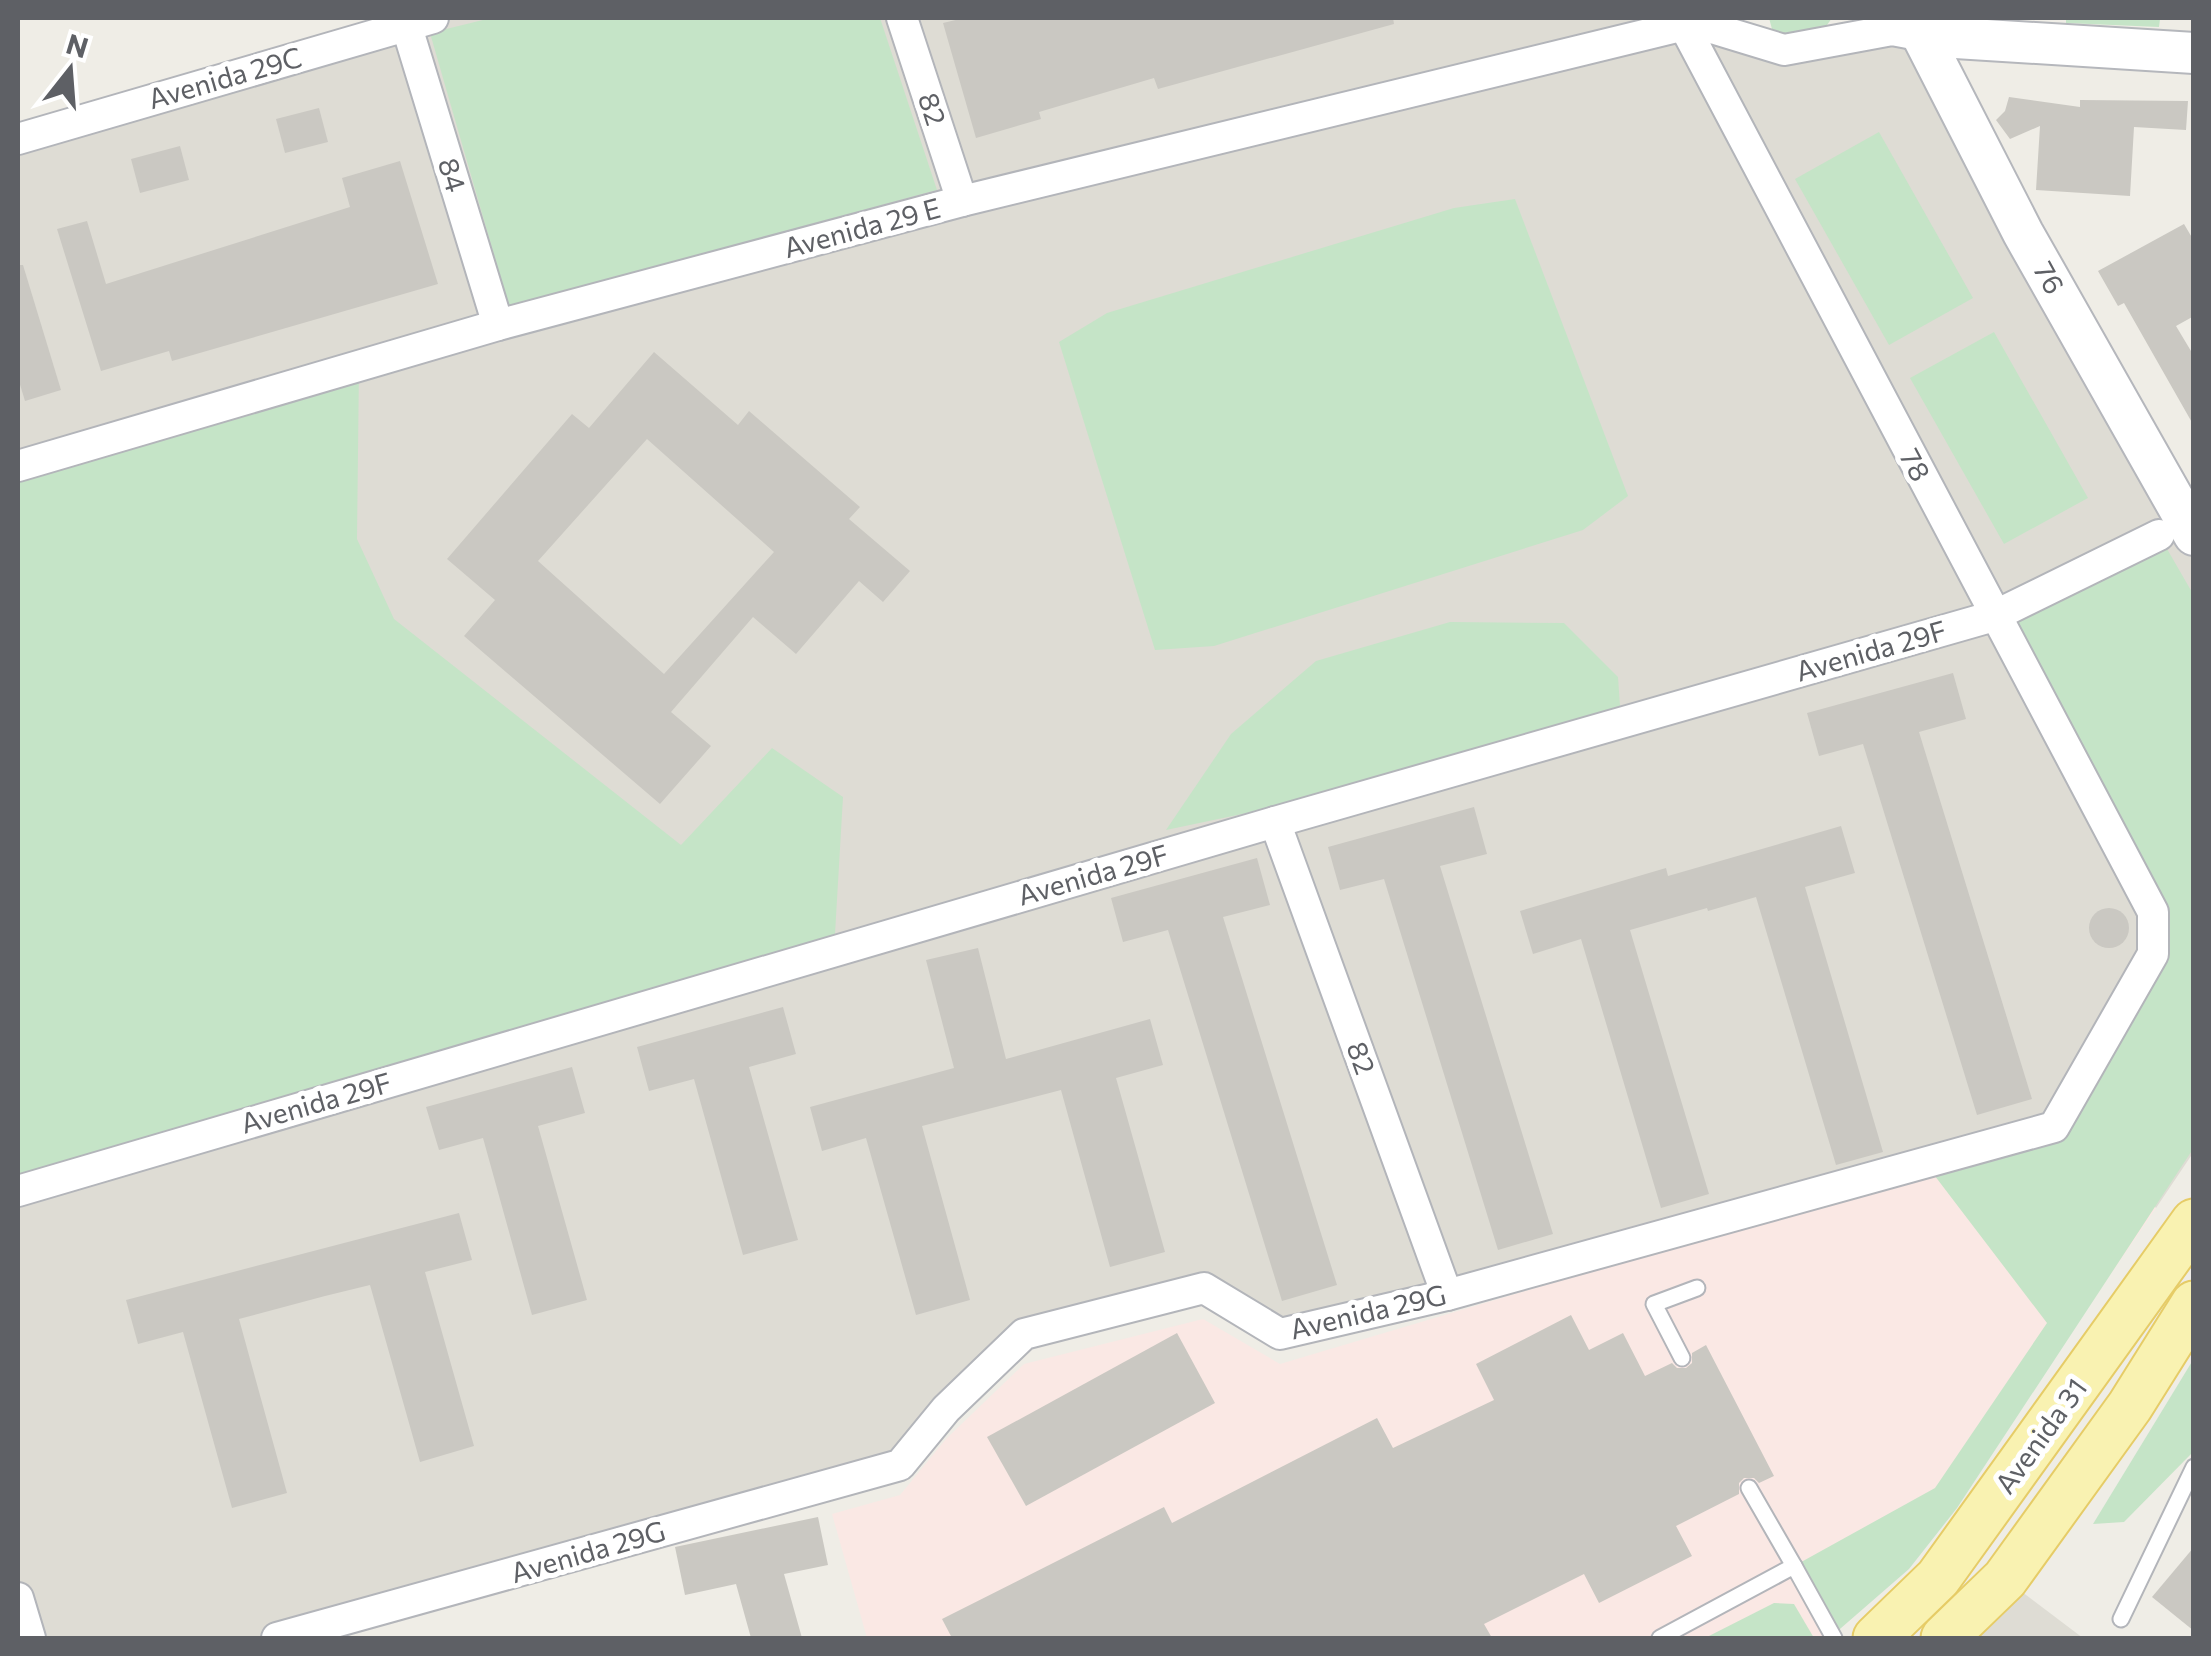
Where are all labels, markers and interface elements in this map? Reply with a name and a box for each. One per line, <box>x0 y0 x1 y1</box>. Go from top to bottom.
north arrow <box>20 20 120 120</box>
text: N <box>63 26 93 64</box>
street label: Avenida 29C <box>144 39 305 115</box>
street label: 82 <box>912 88 954 129</box>
street label: 84 <box>432 154 474 196</box>
street label: Avenida 29 E <box>780 190 944 264</box>
street label: 76 <box>2027 255 2072 300</box>
street label: 78 <box>1893 443 1938 487</box>
street label: Avenida 29F <box>1792 612 1950 688</box>
street label: Avenida 29F <box>1014 836 1172 912</box>
street label: 82 <box>1340 1037 1383 1079</box>
street label: Avenida 29F <box>237 1064 395 1140</box>
street label: Avenida 29G <box>1286 1277 1449 1346</box>
street label: Avenida 31 <box>1987 1371 2093 1500</box>
street label: Avenida 29G <box>506 1513 669 1589</box>

